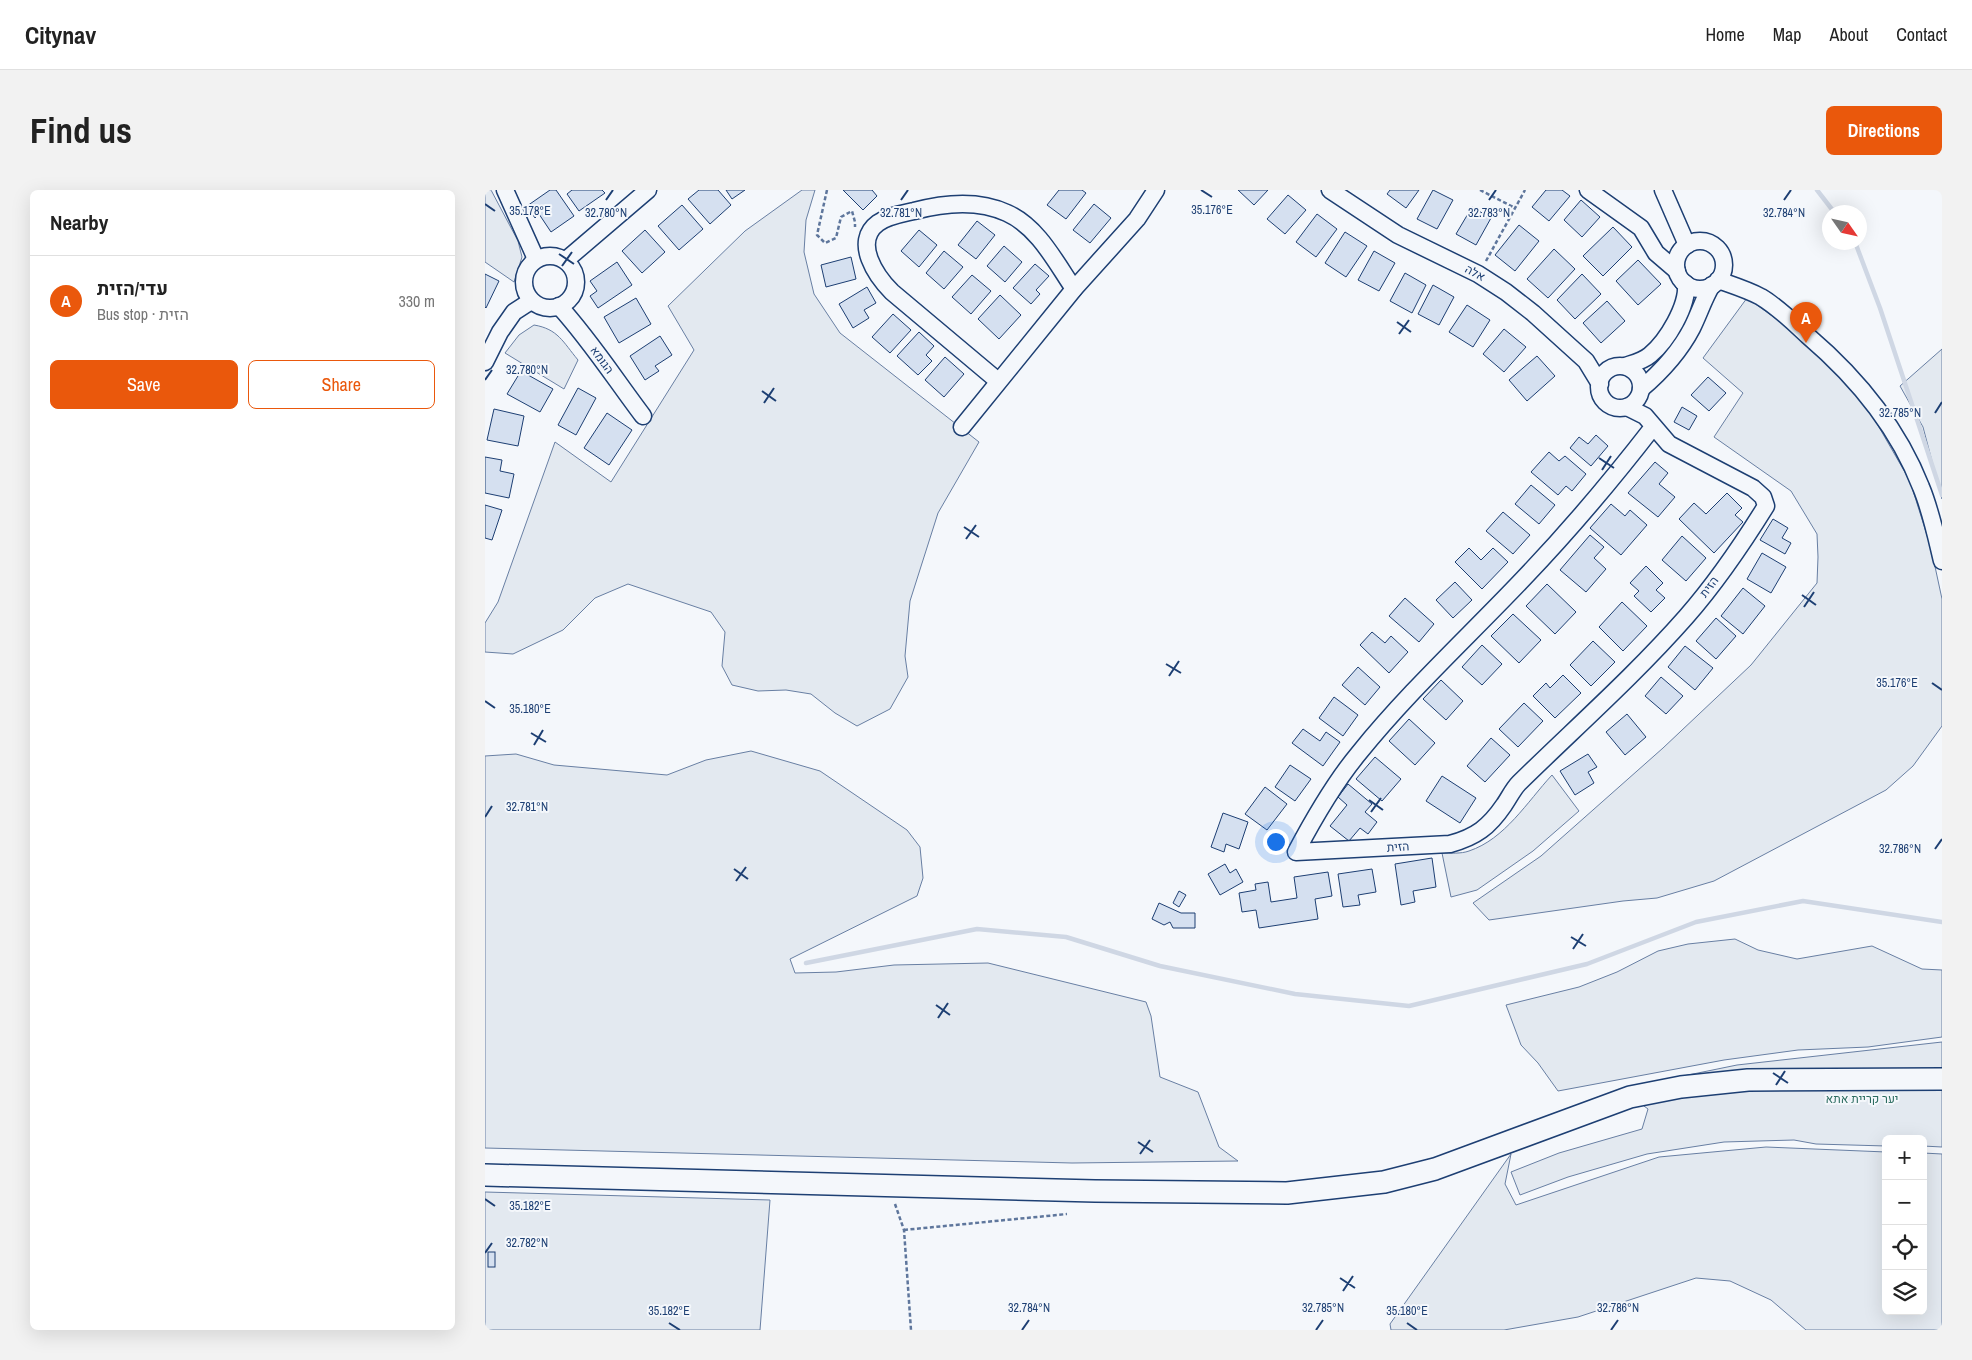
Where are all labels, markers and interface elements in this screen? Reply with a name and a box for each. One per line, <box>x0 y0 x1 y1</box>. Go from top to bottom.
text: Citynav <box>25 19 96 51</box>
text: Home <box>1705 22 1745 47</box>
text: Map <box>1773 22 1802 47</box>
text: About <box>1830 22 1868 47</box>
text: Contact <box>1896 22 1947 47</box>
button: Directions <box>1826 106 1942 155</box>
text: Find us <box>30 107 132 154</box>
text: 35.176°E <box>1191 202 1233 218</box>
text: 35.178°E <box>509 203 551 219</box>
text: 32.780°N <box>585 205 627 221</box>
text: 32.781°N <box>880 205 922 221</box>
text: 32.783°N <box>1468 205 1510 221</box>
text: 32.784°N <box>1763 205 1805 221</box>
north arrow <box>1822 205 1867 250</box>
text: Nearby <box>50 208 108 237</box>
street label: אלה <box>1462 261 1488 285</box>
text: עדי/הזית <box>97 275 168 301</box>
text: A <box>61 290 71 312</box>
text: 330 m <box>399 290 435 312</box>
pin: A <box>1790 302 1822 343</box>
text: Bus stop · הזית <box>97 303 189 325</box>
street label: הגומא <box>587 343 617 377</box>
button: Save <box>50 360 238 409</box>
button: Share <box>248 360 435 409</box>
text: 32.780°N <box>506 362 548 378</box>
text: 32.785°N <box>1879 405 1921 421</box>
street label: הזית <box>1696 573 1722 601</box>
text: 35.176°E <box>1876 675 1918 691</box>
text: 35.180°E <box>509 701 551 717</box>
text: 32.781°N <box>506 799 548 815</box>
your location <box>1263 829 1289 855</box>
street label: הזית <box>1386 838 1410 856</box>
text: 32.786°N <box>1879 841 1921 857</box>
park label: יער קריית אתא <box>1826 1091 1898 1107</box>
map controls <box>1882 1135 1927 1315</box>
button: + <box>1882 1135 1927 1180</box>
button: − <box>1882 1180 1927 1225</box>
text: 35.182°E <box>509 1198 551 1214</box>
button: locate <box>1882 1225 1927 1270</box>
text: 32.782°N <box>506 1235 548 1251</box>
button: layers <box>1882 1270 1927 1315</box>
text: 32.784°N <box>1008 1300 1050 1316</box>
text: 32.785°N <box>1302 1300 1344 1316</box>
text: 32.786°N <box>1597 1300 1639 1316</box>
text: 35.182°E <box>648 1303 690 1319</box>
text: 35.180°E <box>1386 1303 1428 1319</box>

